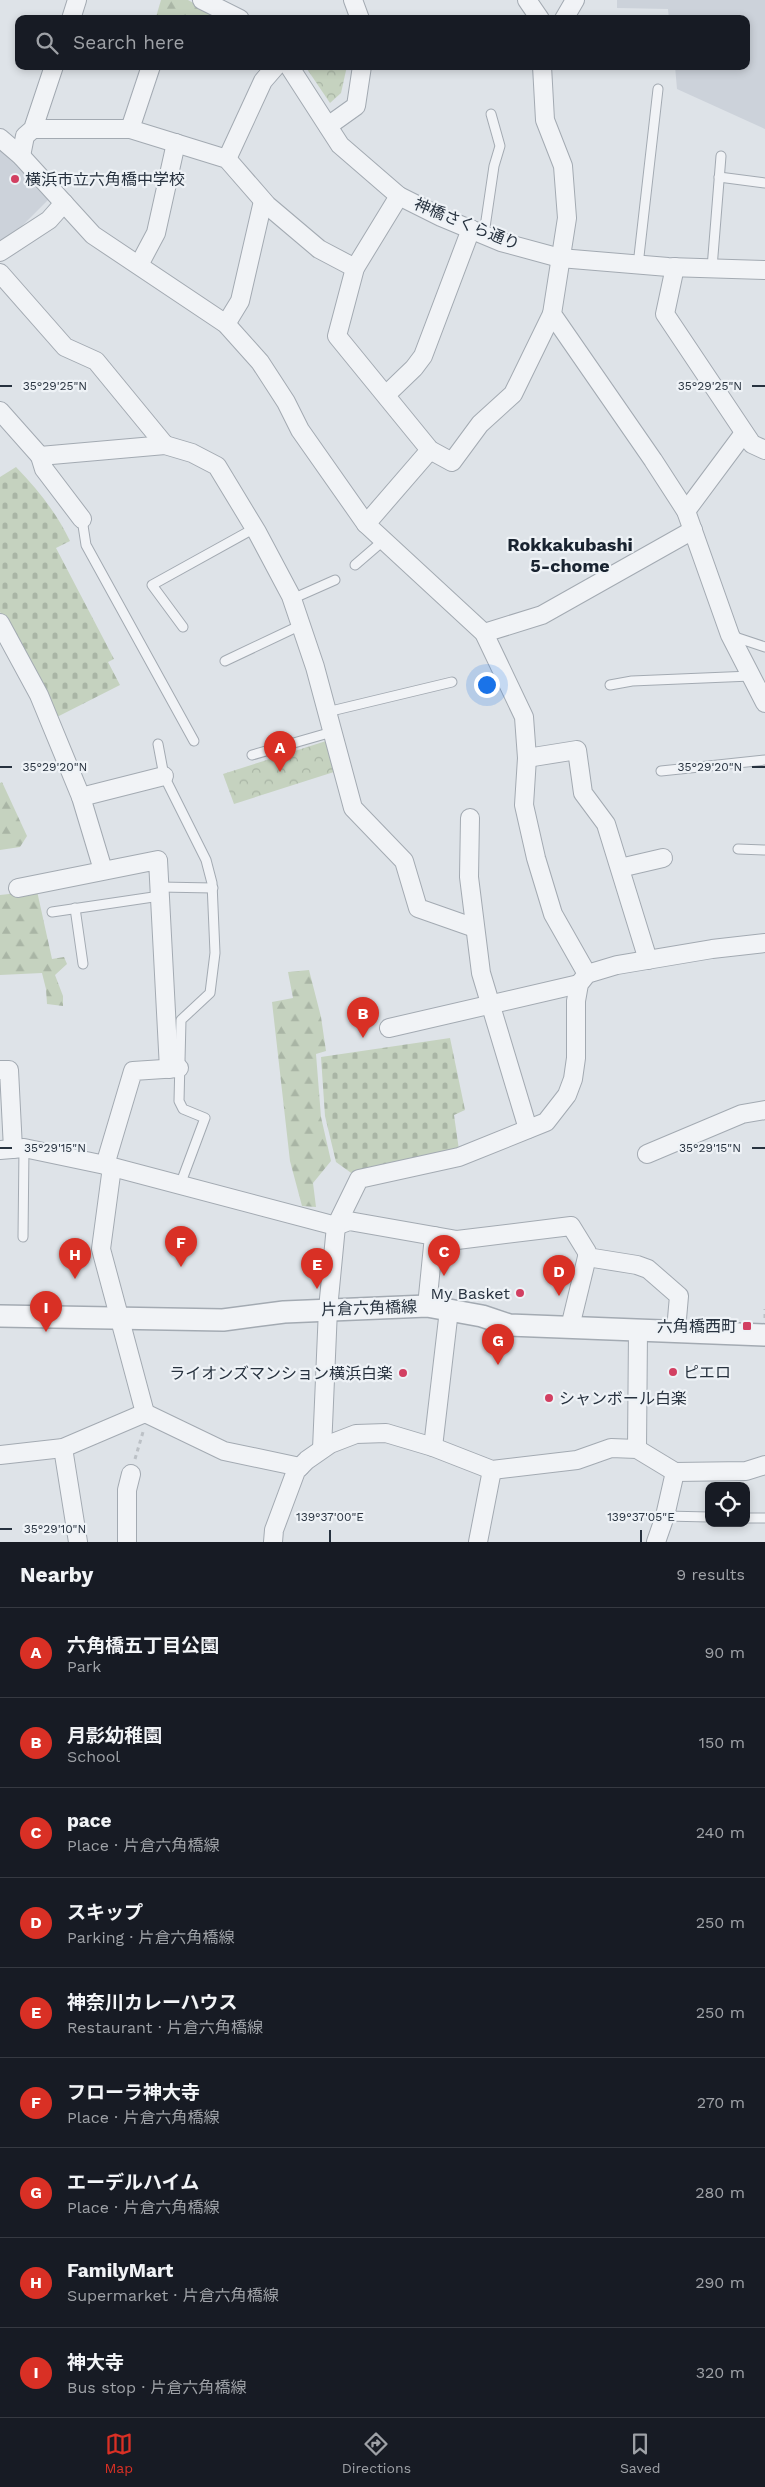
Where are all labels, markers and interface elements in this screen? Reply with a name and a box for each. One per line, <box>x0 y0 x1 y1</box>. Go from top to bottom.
search box <box>15 15 750 70</box>
icon: search <box>33 29 61 57</box>
text: Search here <box>73 31 184 54</box>
place label: 横浜市立六角橋中学校 <box>25 170 185 189</box>
marker: 横浜市立六角橋中学校 <box>9 173 21 185</box>
street label: 神橋さくら通り <box>412 194 522 254</box>
text: 35°29'25"N <box>23 379 87 393</box>
text: 35°29'25"N <box>678 379 742 393</box>
district label: Rokkakubashi 5-chome <box>507 534 633 576</box>
your location <box>474 672 500 698</box>
pin: A <box>264 731 296 772</box>
text: 35°29'20"N <box>23 760 87 774</box>
text: 35°29'20"N <box>678 760 742 774</box>
pin: B <box>347 997 379 1038</box>
text: 35°29'15"N <box>24 1141 86 1155</box>
text: 35°29'15"N <box>679 1141 741 1155</box>
pin: F <box>165 1226 197 1267</box>
pin: C <box>428 1235 460 1276</box>
pin: H <box>59 1238 91 1279</box>
pin: E <box>301 1248 333 1289</box>
pin: D <box>543 1255 575 1296</box>
place label: My Basket <box>431 1284 510 1303</box>
marker: My Basket <box>514 1287 526 1299</box>
pin: I <box>30 1291 62 1332</box>
street label: 片倉六角橋線 <box>321 1297 417 1319</box>
place label: 六角橋西町 <box>657 1317 737 1336</box>
marker: 六角橋西町 <box>741 1320 753 1332</box>
pin: G <box>482 1324 514 1365</box>
place label: ピエロ <box>683 1363 731 1382</box>
place label: ライオンズマンション横浜白楽 <box>169 1364 393 1383</box>
marker: ピエロ <box>667 1366 679 1378</box>
marker: ライオンズマンション横浜白楽 <box>397 1367 409 1379</box>
place label: シャンボール白楽 <box>559 1389 687 1408</box>
marker: シャンボール白楽 <box>543 1392 555 1404</box>
map controls <box>705 1482 750 1527</box>
button: locate <box>705 1482 750 1527</box>
text: 139°37'00"E <box>296 1510 364 1524</box>
text: 139°37'05"E <box>607 1510 675 1524</box>
text: 35°29'10"N <box>24 1522 86 1536</box>
text: Nearby <box>20 1562 93 1587</box>
text: 9 results <box>676 1565 745 1584</box>
text: 六角橋五丁目公園 <box>67 1634 219 1657</box>
text: A <box>31 1643 41 1662</box>
text: 90 m <box>704 1643 745 1662</box>
text: Park <box>67 1657 101 1676</box>
text: 月影幼稚園 <box>67 1724 162 1747</box>
text: B <box>31 1733 41 1752</box>
text: 150 m <box>699 1733 745 1752</box>
text: School <box>67 1747 120 1766</box>
text: pace <box>67 1809 112 1832</box>
text: C <box>31 1823 41 1842</box>
text: 240 m <box>696 1823 745 1842</box>
text: Place · 片倉六角橋線 <box>67 1836 219 1855</box>
text: スキップ <box>67 1901 143 1924</box>
text: D <box>30 1913 42 1932</box>
text: 250 m <box>696 1913 745 1932</box>
text: Parking · 片倉六角橋線 <box>67 1928 235 1947</box>
text: 神奈川カレーハウス <box>67 1991 238 2014</box>
text: E <box>31 2003 41 2022</box>
text: 250 m <box>696 2003 745 2022</box>
text: Restaurant · 片倉六角橋線 <box>67 2018 263 2037</box>
text: フローラ神大寺 <box>67 2081 200 2104</box>
text: F <box>31 2093 41 2112</box>
text: 270 m <box>697 2093 745 2112</box>
text: Place · 片倉六角橋線 <box>67 2108 219 2127</box>
text: エーデルハイム <box>67 2171 199 2194</box>
text: G <box>30 2183 42 2202</box>
text: 280 m <box>695 2183 745 2202</box>
text: Place · 片倉六角橋線 <box>67 2198 219 2217</box>
text: FamilyMart <box>67 2259 173 2282</box>
text: H <box>30 2273 42 2292</box>
text: 290 m <box>695 2273 745 2292</box>
text: Supermarket · 片倉六角橋線 <box>67 2286 279 2305</box>
text: 神大寺 <box>67 2351 124 2374</box>
text: I <box>33 2363 39 2382</box>
text: 320 m <box>696 2363 745 2382</box>
text: Bus stop · 片倉六角橋線 <box>67 2378 247 2397</box>
tab: Map <box>104 2430 133 2476</box>
tab: Directions <box>342 2430 411 2476</box>
tab: Saved <box>620 2430 661 2476</box>

